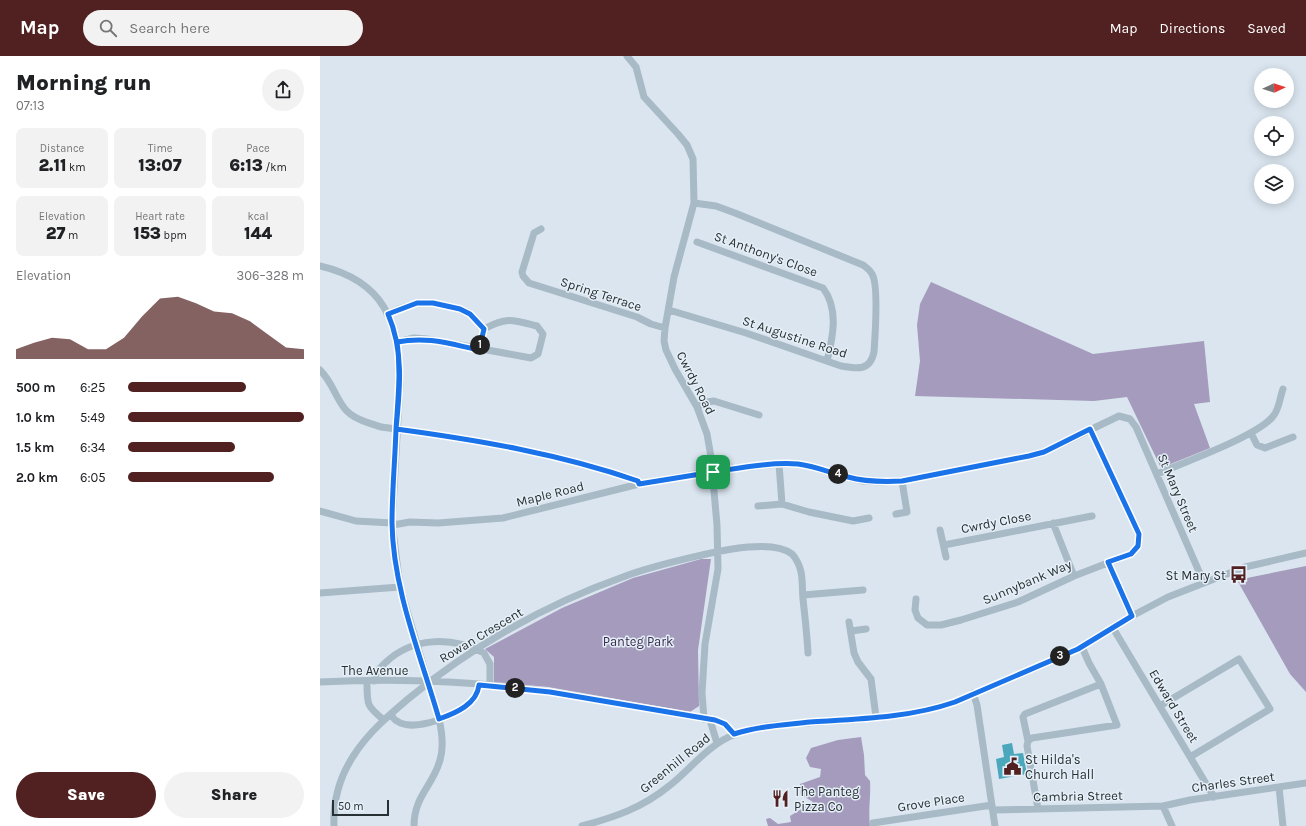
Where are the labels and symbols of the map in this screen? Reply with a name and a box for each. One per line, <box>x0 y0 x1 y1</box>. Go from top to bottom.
north arrow <box>1254 68 1294 108</box>
street label: St Anthony's Close <box>712 228 820 280</box>
street label: Spring Terrace <box>559 274 644 314</box>
street label: St Augustine Road <box>741 313 849 361</box>
pin: 1 <box>470 335 490 355</box>
street label: Cwrdy Road <box>674 349 718 417</box>
street label: St Mary Street <box>1155 452 1201 534</box>
pin <box>696 455 730 489</box>
pin: 4 <box>828 464 848 484</box>
street label: Maple Road <box>515 478 585 510</box>
street label: Cwrdy Close <box>960 508 1033 536</box>
street label: Sunnybank Way <box>980 557 1074 607</box>
bus stop icon: St Mary St <box>1229 565 1249 585</box>
place label: St Mary St <box>1165 568 1226 583</box>
street label: Rowan Crescent <box>436 604 526 666</box>
park label: Panteg Park <box>603 634 673 649</box>
pin: 3 <box>1050 646 1070 666</box>
street label: The Avenue <box>342 663 409 678</box>
street label: Edward Street <box>1146 667 1202 745</box>
pin: 2 <box>505 678 525 698</box>
street label: Greenhill Road <box>637 730 713 796</box>
place label: St Hilda's Church Hall <box>1025 752 1094 782</box>
public building icon: St Hilda's Church Hall <box>1002 756 1022 776</box>
street label: Charles Street <box>1191 769 1276 795</box>
place label: The Panteg Pizza Co <box>794 784 860 814</box>
restaurant icon: The Panteg Pizza Co <box>771 788 791 808</box>
street label: Cambria Street <box>1033 788 1123 804</box>
street label: Grove Place <box>896 789 966 815</box>
scale bar <box>332 798 389 817</box>

